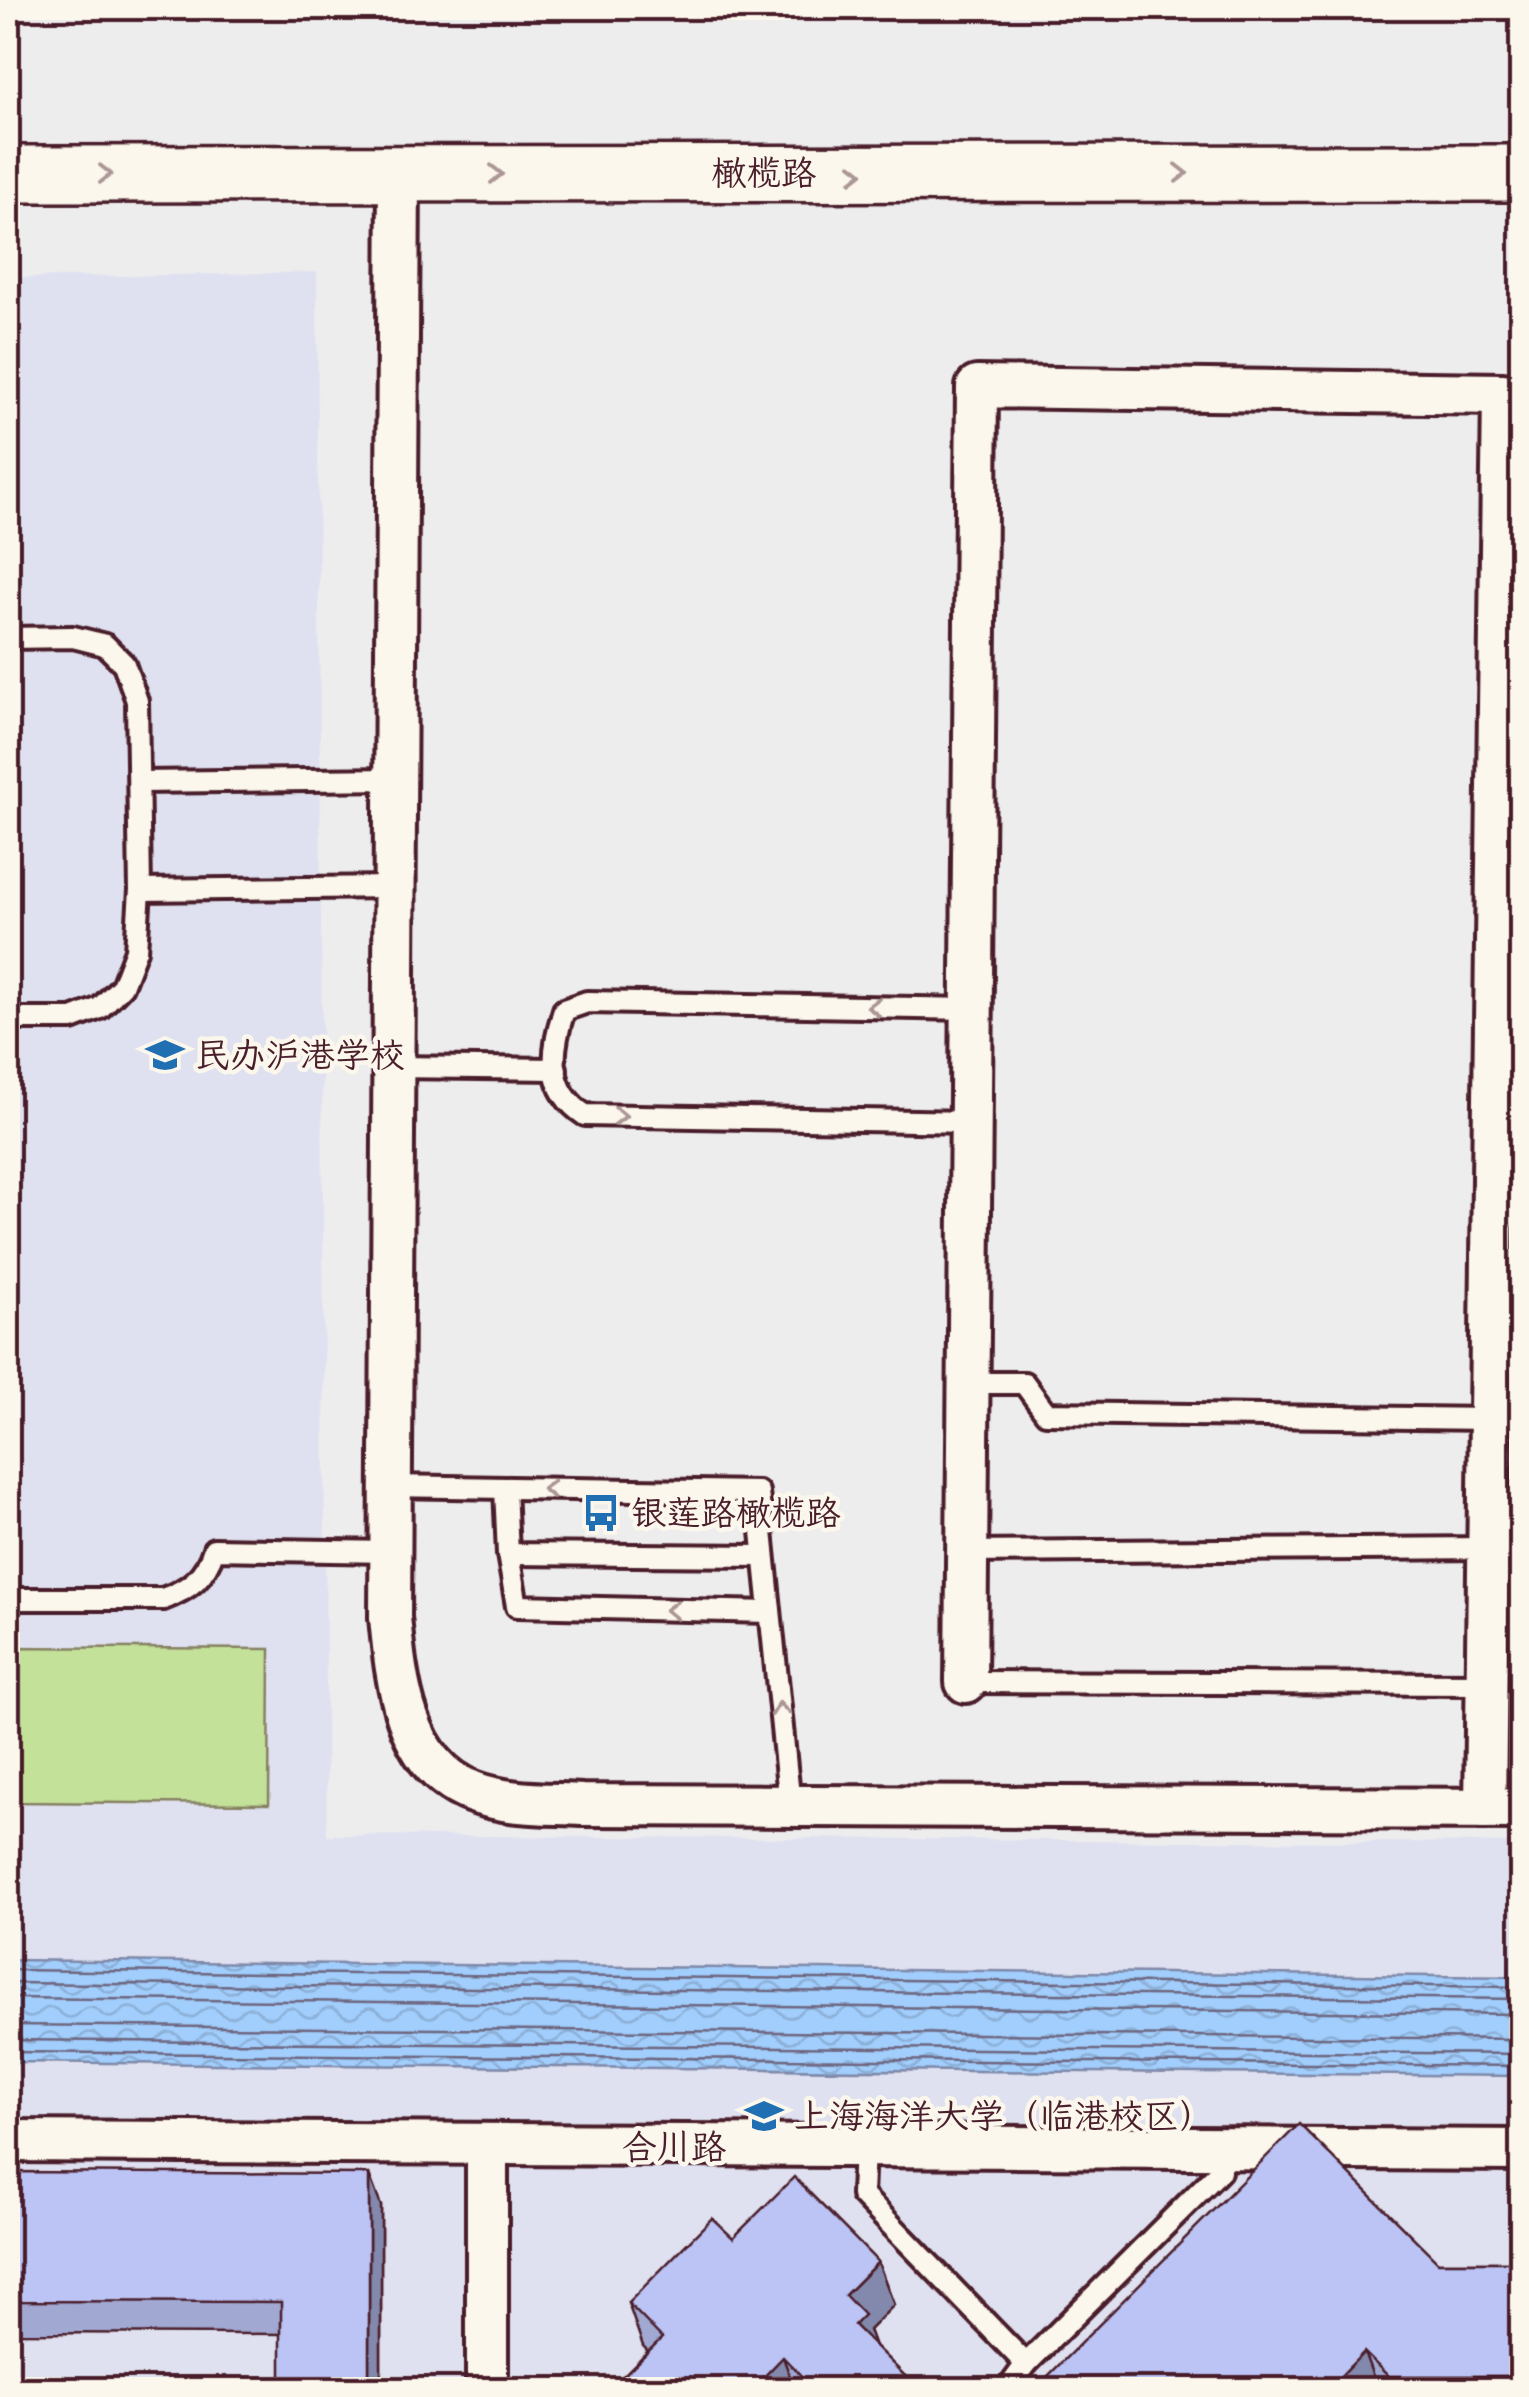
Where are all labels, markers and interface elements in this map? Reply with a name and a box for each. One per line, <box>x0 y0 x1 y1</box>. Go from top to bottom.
street label: 橄榄路 <box>711 152 817 194</box>
one-way arrow <box>850 162 865 184</box>
one-way arrow <box>1174 162 1190 184</box>
one-way arrow <box>98 163 113 185</box>
one-way arrow <box>490 163 505 185</box>
one-way arrow <box>866 997 882 1018</box>
school or university icon: 民办沪港学校 <box>144 1034 186 1076</box>
place label: 民办沪港学校 <box>195 1034 405 1076</box>
one-way arrow <box>612 1105 628 1126</box>
one-way arrow <box>540 1478 556 1499</box>
bus stop icon: 银莲路橄榄路 <box>580 1492 622 1534</box>
place label: 银莲路橄榄路 <box>631 1492 841 1534</box>
one-way arrow <box>664 1599 680 1620</box>
one-way arrow <box>770 1700 791 1716</box>
school or university icon: 上海海洋大学（临港校区） <box>743 2095 785 2137</box>
place label: 上海海洋大学（临港校区） <box>794 2095 1214 2137</box>
street label: 合川路 <box>621 2126 727 2168</box>

